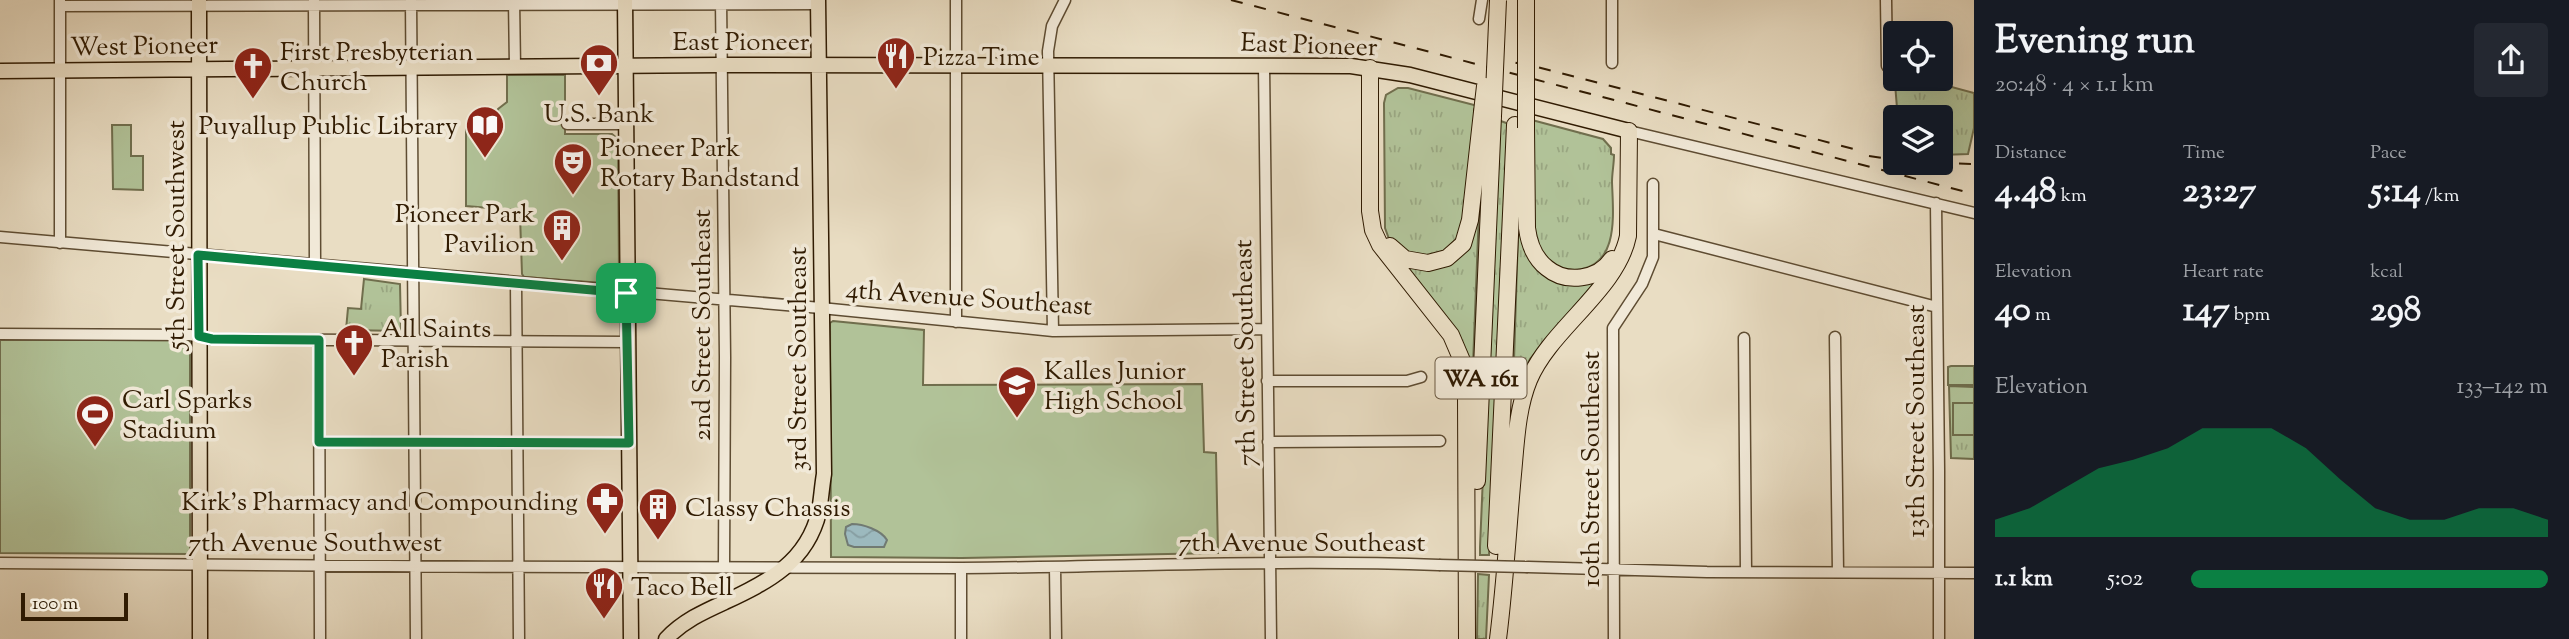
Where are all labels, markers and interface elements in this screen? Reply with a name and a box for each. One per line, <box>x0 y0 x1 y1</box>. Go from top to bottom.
text: Evening run <box>1995 16 2195 70</box>
map controls <box>1883 21 1953 175</box>
button: locate <box>1883 21 1953 91</box>
button: share <box>2474 23 2548 97</box>
street label: East Pioneer <box>672 25 810 62</box>
street label: East Pioneer <box>1240 26 1378 67</box>
street label: West Pioneer <box>70 28 219 67</box>
place label: First Presbyterian Church <box>280 35 474 102</box>
restaurant icon: Pizza Time <box>875 35 917 90</box>
place label: Pizza Time <box>923 40 1040 77</box>
bank icon: U.S. Bank <box>578 42 620 97</box>
church icon: First Presbyterian Church <box>232 45 274 100</box>
text: 20:48 · 4 × 1.1 km <box>1995 69 2154 102</box>
place label: U.S. Bank <box>543 97 655 134</box>
library icon: Puyallup Public Library <box>464 104 506 159</box>
button: layers <box>1883 105 1953 175</box>
place label: Puyallup Public Library <box>199 109 458 146</box>
street label: 5th Street Southwest <box>159 120 196 352</box>
place label: Pioneer Park Rotary Bandstand <box>600 131 800 198</box>
text: Distance <box>1995 140 2067 167</box>
text: Time <box>2183 140 2225 167</box>
text: Pace <box>2370 140 2407 167</box>
theatre icon: Pioneer Park Rotary Bandstand <box>552 141 594 196</box>
text: 4.48 <box>1995 167 2057 218</box>
text: 23:27 <box>2183 167 2256 218</box>
text: 5:14 <box>2370 167 2421 218</box>
text: km <box>2057 183 2087 210</box>
text: /km <box>2421 183 2459 210</box>
place label: Pioneer Park Pavilion <box>395 197 535 264</box>
building icon: Pioneer Park Pavilion <box>541 207 583 262</box>
street label: 2nd Street Southeast <box>685 209 722 441</box>
street label: 7th Street Southeast <box>1226 239 1267 467</box>
street label: 3rd Street Southeast <box>781 247 818 471</box>
text: Elevation <box>1995 259 2072 286</box>
text: Heart rate <box>2183 259 2264 286</box>
text: kcal <box>2370 259 2403 286</box>
pin <box>596 263 656 323</box>
street label: 4th Avenue Southeast <box>844 272 1093 327</box>
icon: arrive <box>607 274 645 312</box>
text: 40 <box>1995 286 2031 337</box>
text: 147 <box>2183 286 2230 337</box>
text: 298 <box>2370 286 2421 337</box>
text: m <box>2031 302 2051 329</box>
text: bpm <box>2230 302 2270 329</box>
street label: 13th Street Southeast <box>1899 304 1936 538</box>
place label: All Saints Parish <box>381 312 491 379</box>
church icon: All Saints Parish <box>333 322 375 377</box>
street label: 10th Street Southeast <box>1574 351 1611 587</box>
place label: Kalles Junior High School <box>1044 354 1186 421</box>
road number: WA 161 <box>1436 358 1526 398</box>
school or university icon: Kalles Junior High School <box>996 364 1038 419</box>
text: Elevation <box>1995 371 2088 404</box>
text: 133–142 m <box>2456 371 2548 404</box>
place label: Carl Sparks Stadium <box>122 383 252 450</box>
sports icon: Carl Sparks Stadium <box>74 393 116 448</box>
pharmacy icon: Kirk's Pharmacy and Compounding <box>584 480 626 535</box>
place label: Kirk's Pharmacy and Compounding <box>181 485 578 522</box>
building icon: Classy Chassis <box>637 486 679 541</box>
place label: Classy Chassis <box>685 491 850 528</box>
street label: 7th Avenue Southwest <box>188 526 442 563</box>
street label: 7th Avenue Southeast <box>1179 526 1426 563</box>
text: 1.1 km <box>1995 563 2053 596</box>
text: 5:02 <box>2107 563 2143 596</box>
restaurant icon: Taco Bell <box>583 565 625 620</box>
place label: Taco Bell <box>631 570 733 607</box>
scale bar <box>21 590 128 622</box>
text: 100 m <box>32 591 78 618</box>

